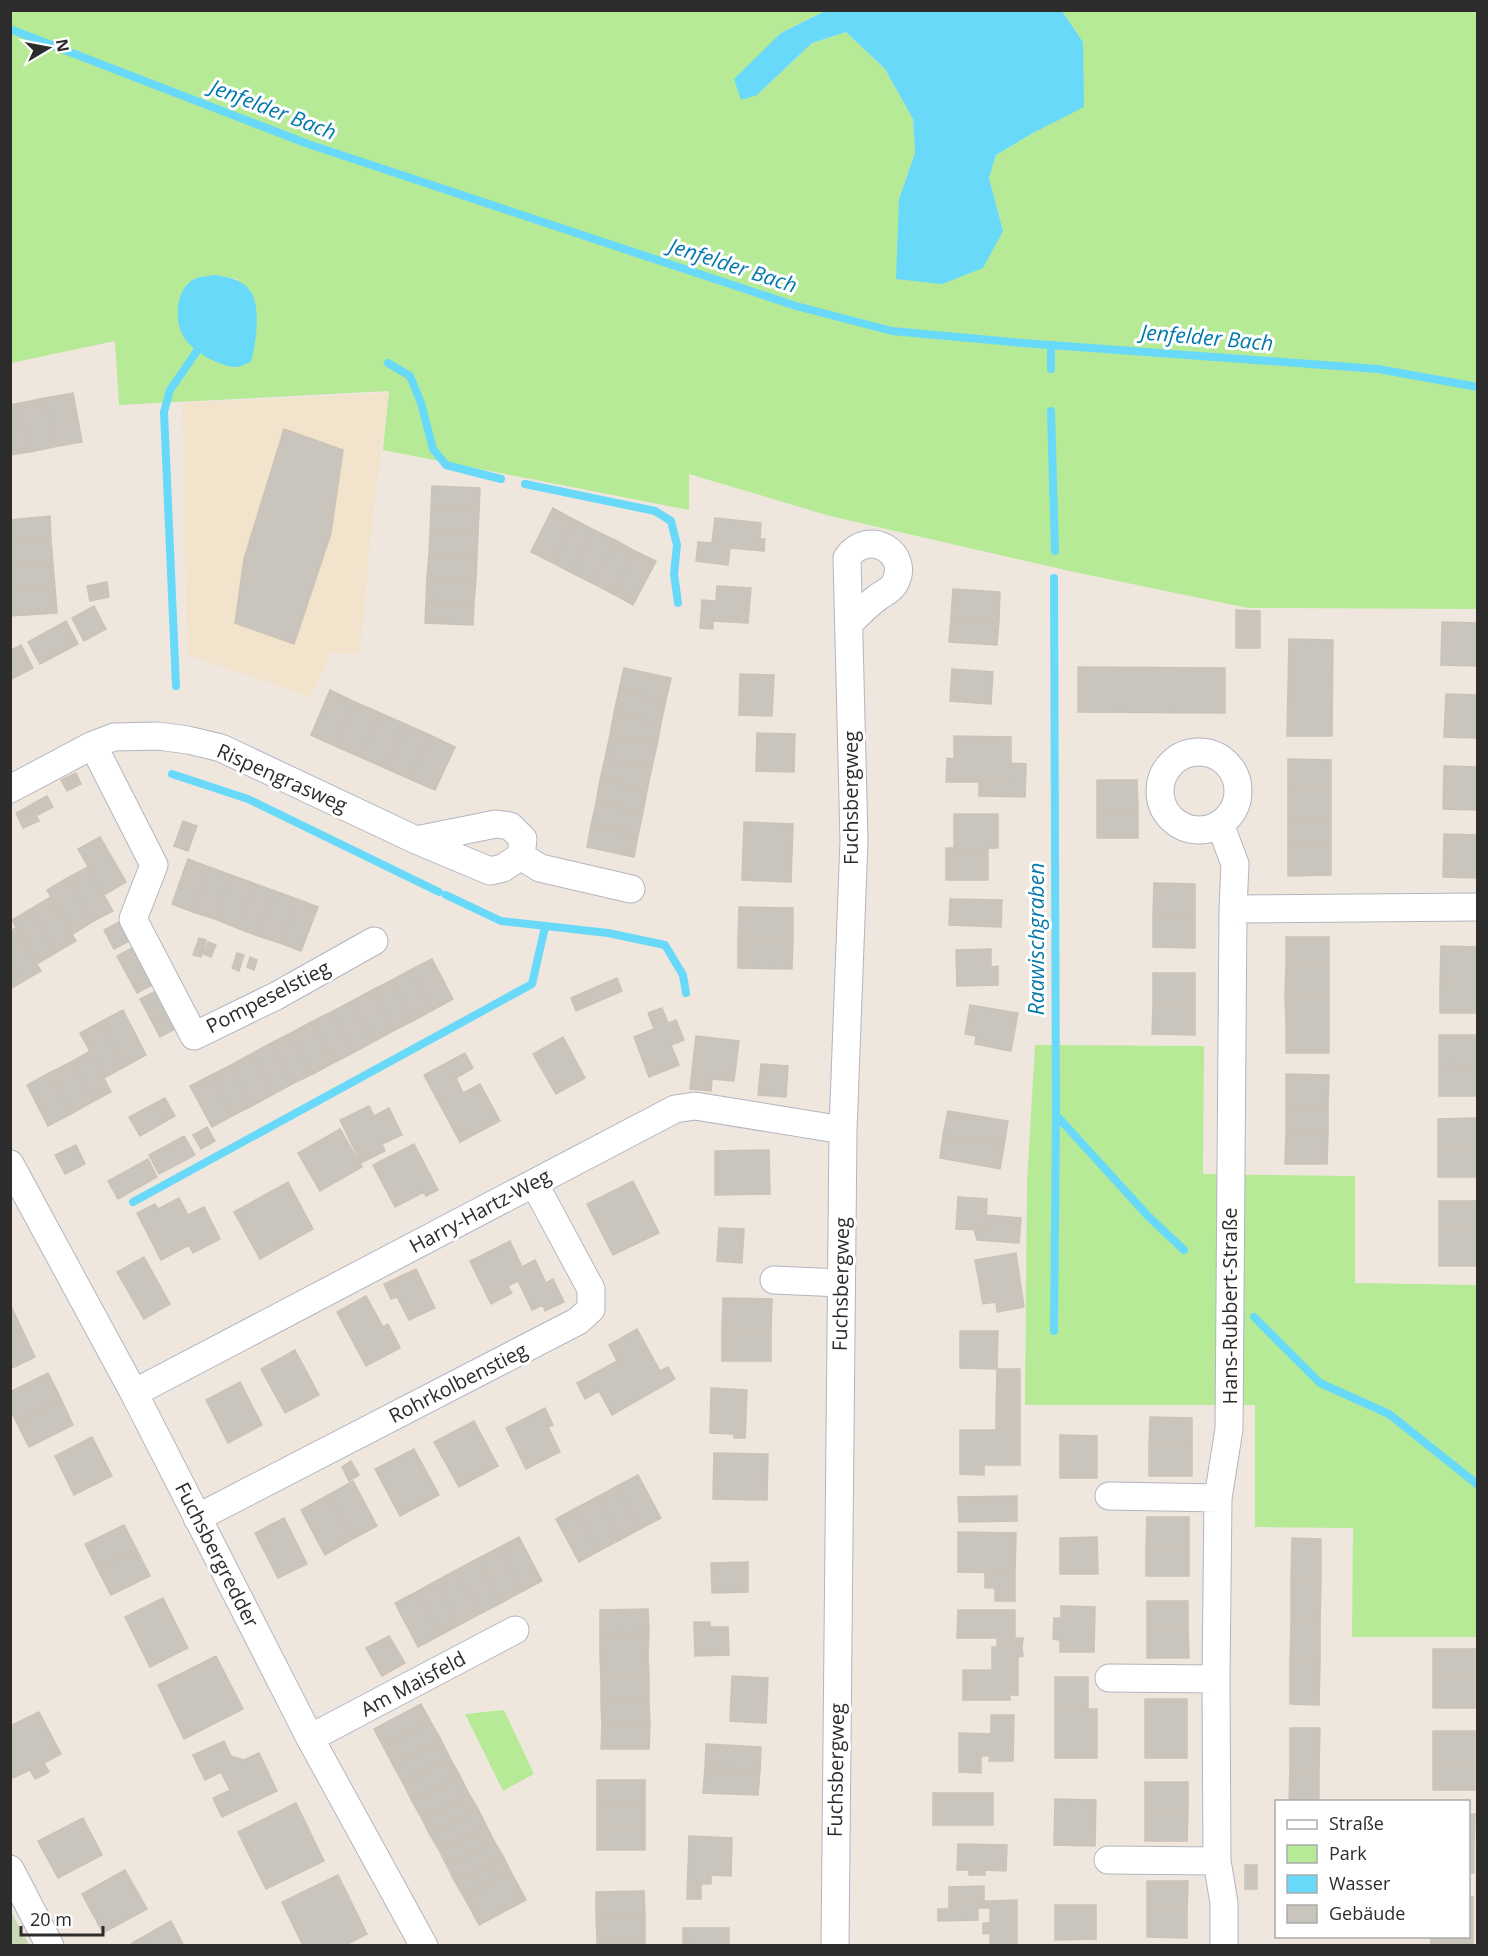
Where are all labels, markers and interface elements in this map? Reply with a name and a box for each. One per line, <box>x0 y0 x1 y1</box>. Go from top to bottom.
north arrow <box>18 18 78 78</box>
text: N <box>51 37 75 54</box>
water label: Jenfelder Bach <box>203 71 340 146</box>
water label: Jenfelder Bach <box>662 230 801 299</box>
water label: Jenfelder Bach <box>1136 317 1275 357</box>
street label: Fuchsbergweg <box>837 731 864 865</box>
street label: Rispengrasweg <box>213 737 352 818</box>
water label: Raawischgraben <box>1022 863 1050 1015</box>
street label: Pompeselstieg <box>201 954 334 1039</box>
street label: Harry-Hartz-Weg <box>404 1162 555 1259</box>
street label: Hans-Rubbert-Straße <box>1216 1207 1243 1405</box>
street label: Fuchsbergweg <box>826 1217 855 1351</box>
street label: Rohrkolbenstieg <box>384 1336 532 1429</box>
street label: Fuchsbergredder <box>169 1477 266 1632</box>
street label: Am Maisfeld <box>356 1645 470 1723</box>
street label: Fuchsbergweg <box>821 1703 850 1837</box>
legend <box>1275 1800 1470 1938</box>
text: Straße <box>1329 1811 1384 1835</box>
text: Park <box>1329 1841 1367 1865</box>
text: Wasser <box>1329 1871 1391 1895</box>
scale bar <box>21 1899 104 1937</box>
text: Gebäude <box>1329 1901 1405 1925</box>
text: 20 m <box>30 1907 72 1931</box>

